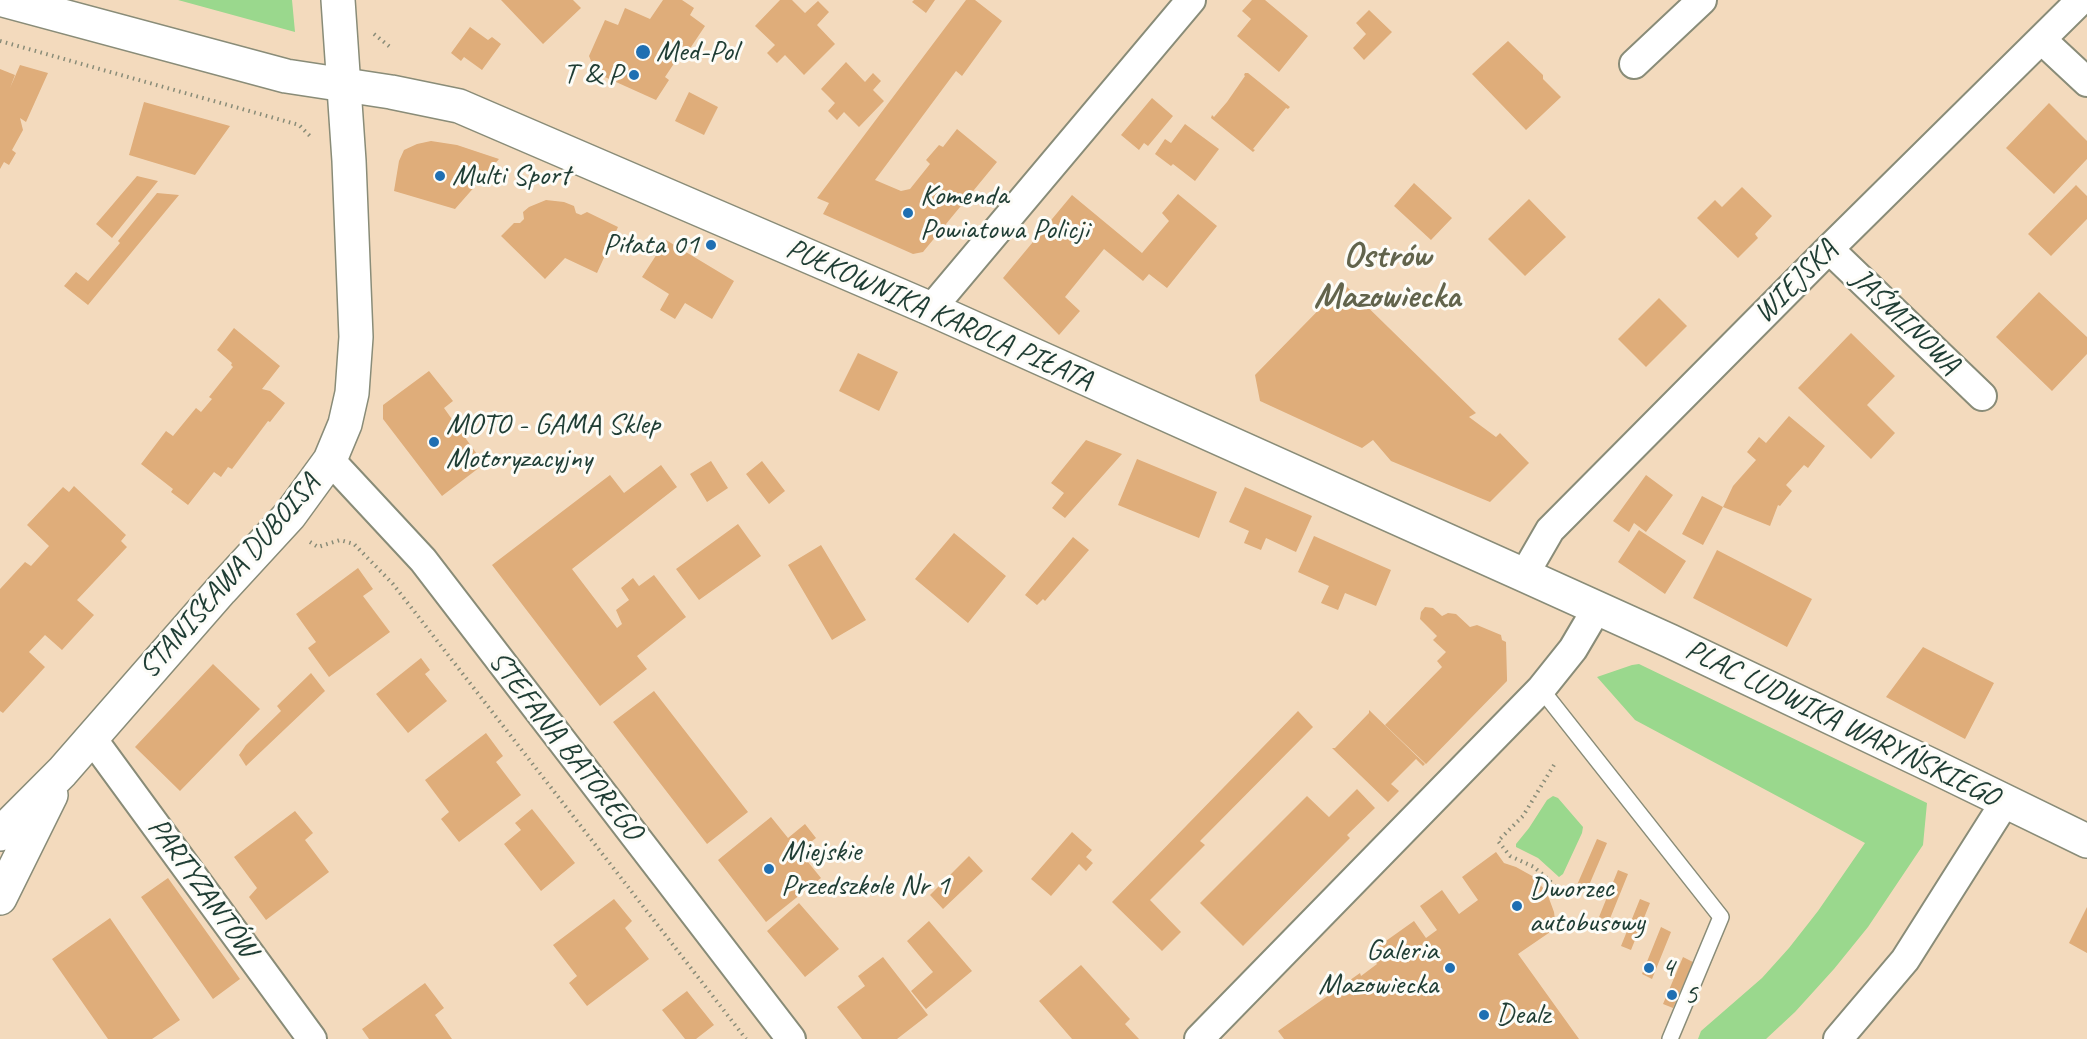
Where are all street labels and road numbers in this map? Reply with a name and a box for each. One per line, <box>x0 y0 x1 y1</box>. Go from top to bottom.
street label: PUŁKOWNIKA KAROLA PIŁATA <box>780 231 1098 399</box>
street label: WIEJSKA <box>1747 233 1845 331</box>
street label: JAŚMINOWA <box>1843 261 1967 383</box>
street label: STANISŁAWA DUBOISA <box>132 468 328 686</box>
street label: PLAC LUDWIKA WARYŃSKIEGO <box>1679 632 2005 816</box>
street label: STEFANA BATOREGO <box>480 644 650 848</box>
street label: PARTYZANTÓW <box>139 811 265 965</box>

